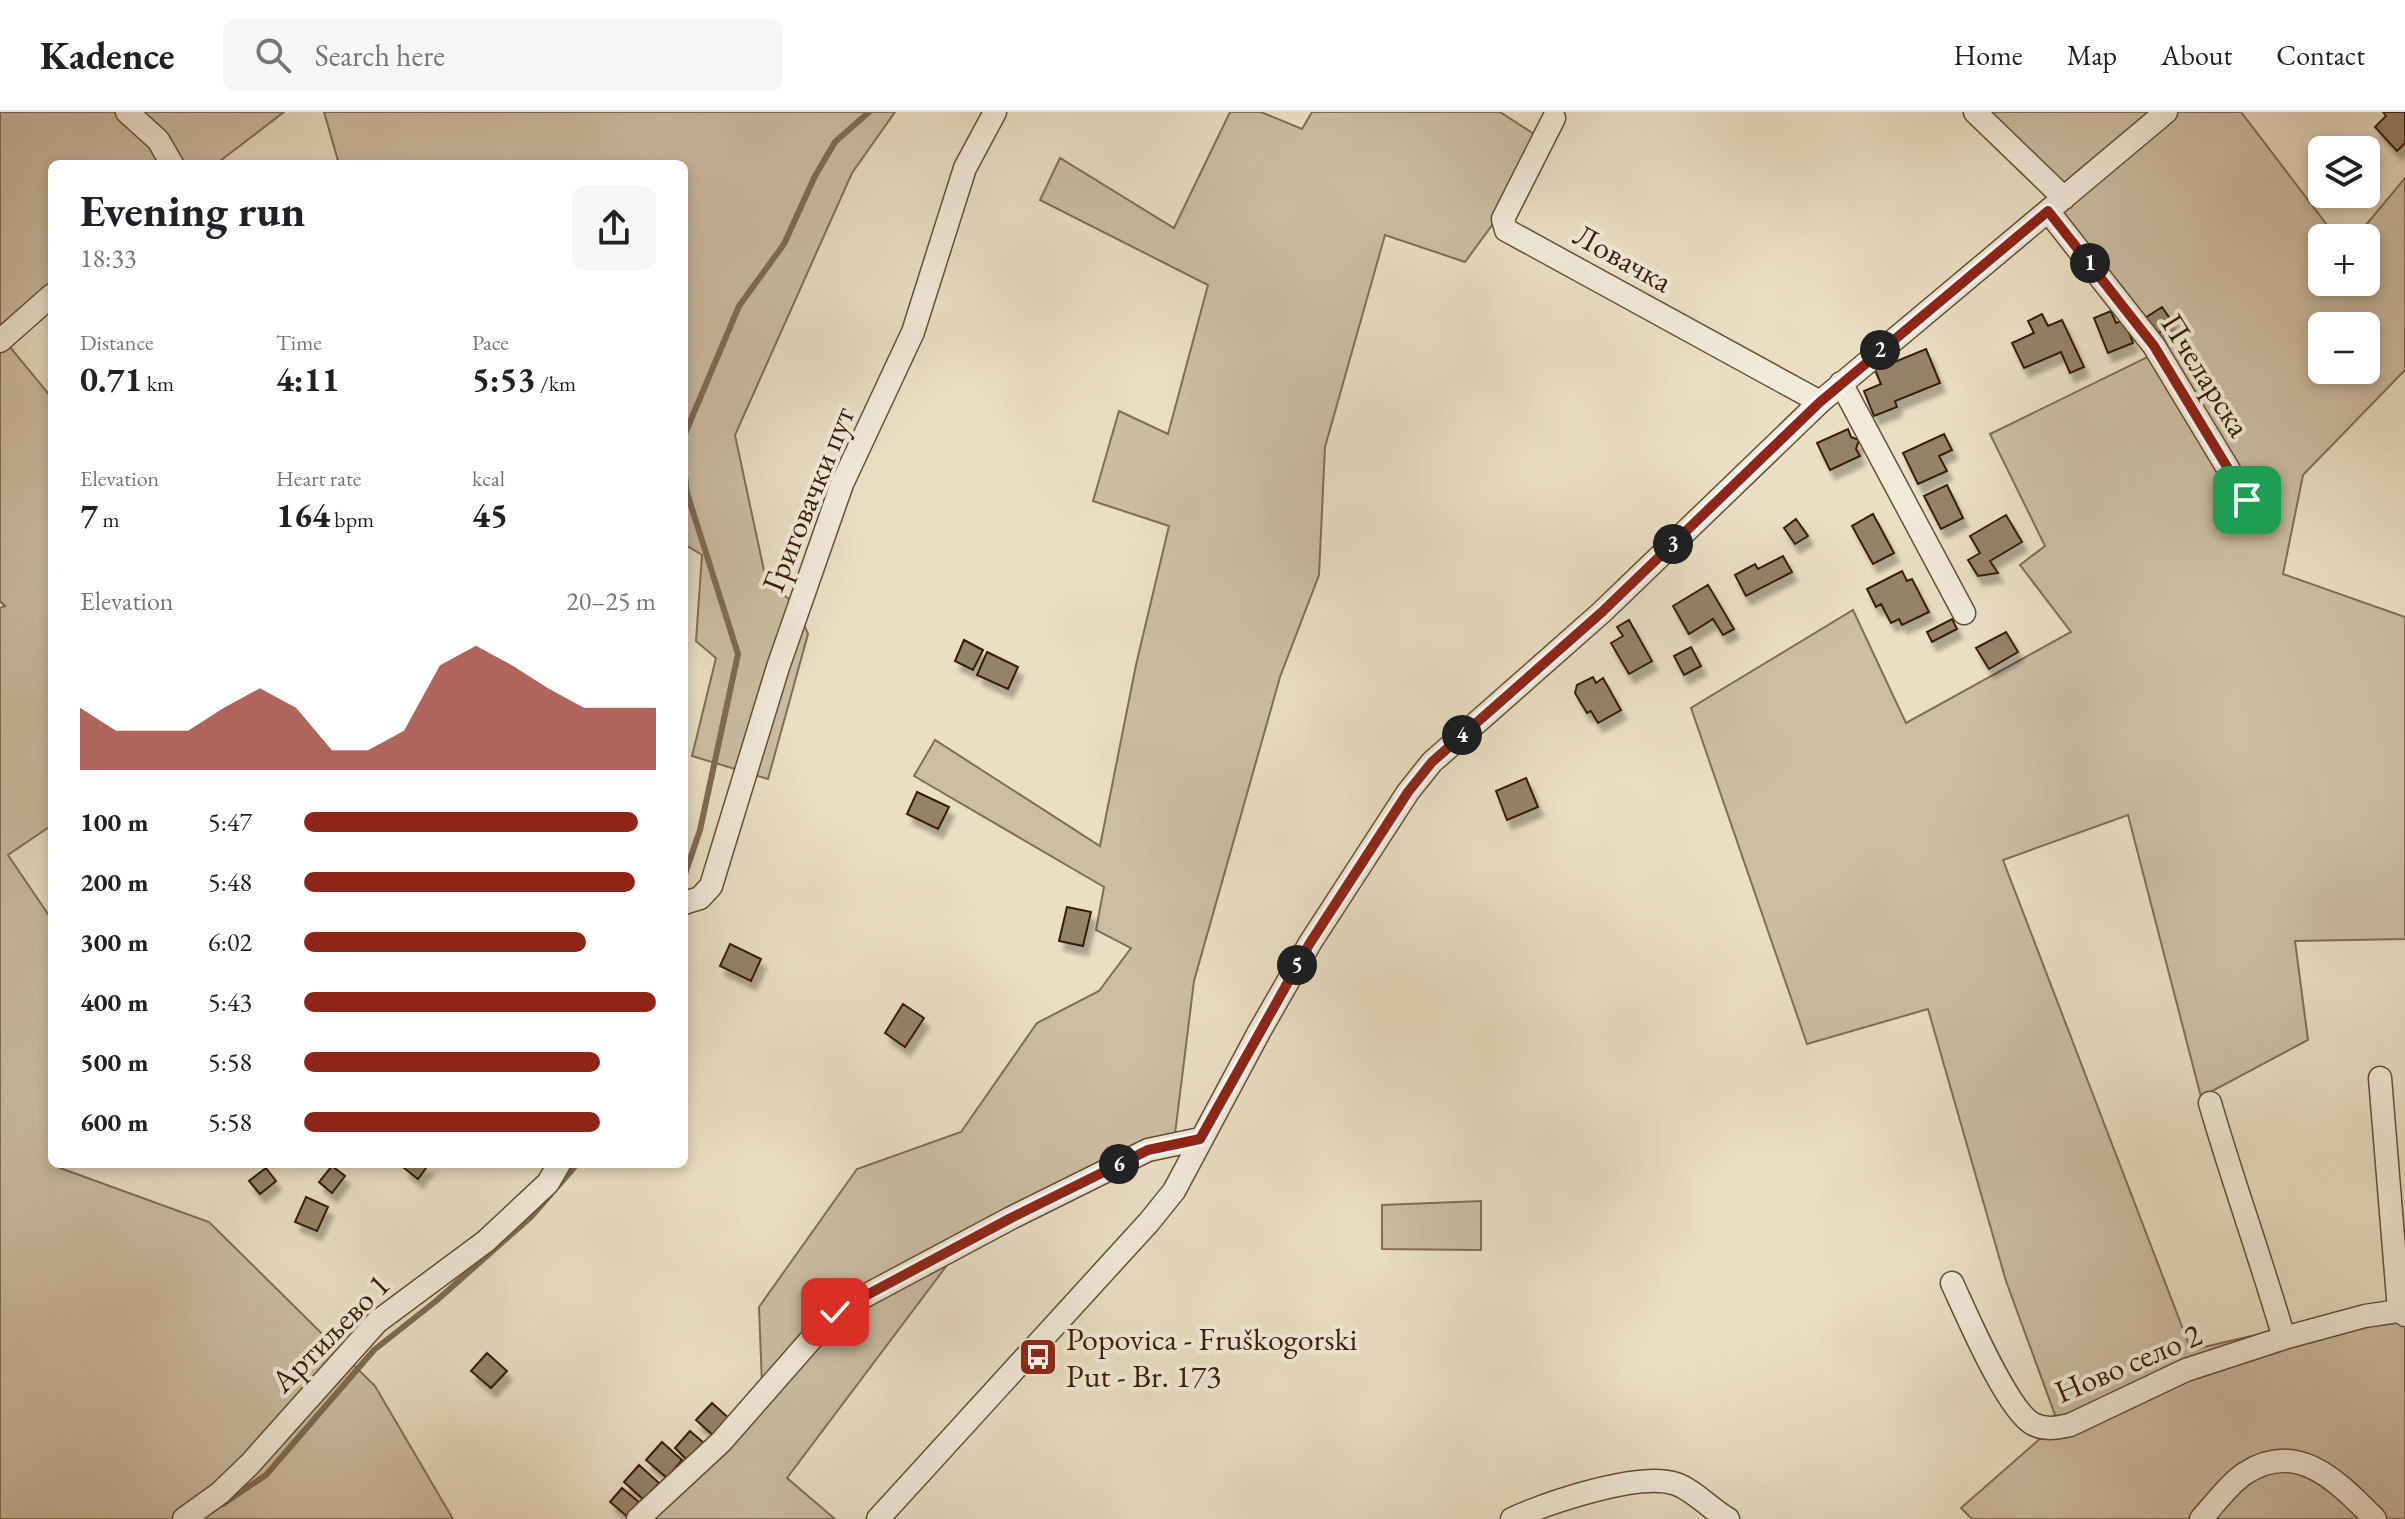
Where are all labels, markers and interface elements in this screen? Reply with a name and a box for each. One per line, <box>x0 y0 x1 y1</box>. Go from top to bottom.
search box <box>223 19 783 91</box>
text: Kadence <box>40 31 175 80</box>
icon: search <box>251 33 295 77</box>
text: Search here <box>315 36 445 75</box>
text: Home <box>1953 37 2023 73</box>
text: Map <box>2067 37 2117 73</box>
text: About <box>2161 37 2232 73</box>
text: Contact <box>2276 37 2365 73</box>
map controls <box>2308 136 2380 384</box>
button: layers <box>2308 136 2380 208</box>
text: Evening run <box>80 182 305 239</box>
button: share <box>572 186 656 270</box>
street label: Ловачка <box>1566 214 1680 302</box>
button: + <box>2308 224 2380 296</box>
text: 18:33 <box>80 241 136 275</box>
pin: 1 <box>2070 243 2110 283</box>
text: 1 <box>2084 248 2096 277</box>
street label: Пчеларска <box>2152 305 2261 445</box>
button: − <box>2308 312 2380 384</box>
text: Distance <box>80 328 153 357</box>
text: Time <box>276 328 322 357</box>
text: Pace <box>472 328 509 357</box>
pin: 2 <box>1860 330 1900 370</box>
text: 2 <box>1874 335 1886 364</box>
text: 0.71 <box>80 357 142 401</box>
text: 4:11 <box>276 357 340 401</box>
text: 5:53 <box>472 357 536 401</box>
text: km <box>142 369 174 398</box>
text: /km <box>536 369 576 398</box>
street label: Григовачки пут <box>752 400 864 598</box>
text: Elevation <box>80 464 159 493</box>
text: Heart rate <box>276 464 361 493</box>
text: kcal <box>472 464 505 493</box>
pin <box>2213 466 2281 534</box>
icon: arrive <box>2225 478 2269 522</box>
text: 7 <box>80 493 98 537</box>
text: 164 <box>276 493 330 537</box>
text: 45 <box>472 493 508 537</box>
text: m <box>98 505 120 534</box>
text: bpm <box>330 505 374 534</box>
pin: 3 <box>1653 524 1693 564</box>
text: 3 <box>1667 529 1679 558</box>
text: Elevation <box>80 584 174 618</box>
text: 20–25 m <box>566 584 656 618</box>
pin: 4 <box>1442 715 1482 755</box>
text: 4 <box>1456 720 1468 749</box>
text: 100 m <box>80 805 148 839</box>
text: 5:47 <box>208 805 252 839</box>
text: 200 m <box>80 865 148 899</box>
text: 5:48 <box>208 865 252 899</box>
text: 300 m <box>80 925 148 959</box>
text: 6:02 <box>208 925 252 959</box>
pin: 5 <box>1277 945 1317 985</box>
text: 5 <box>1291 950 1303 979</box>
text: 400 m <box>80 985 148 1019</box>
text: 5:43 <box>208 985 252 1019</box>
text: 500 m <box>80 1045 148 1079</box>
text: 5:58 <box>208 1045 252 1079</box>
text: 600 m <box>80 1105 148 1139</box>
text: 5:58 <box>208 1105 252 1139</box>
pin: 6 <box>1099 1144 1139 1184</box>
text: 6 <box>1113 1149 1125 1178</box>
street label: Артиљево 1 <box>261 1264 399 1402</box>
pin <box>801 1278 869 1346</box>
icon: check <box>813 1290 857 1334</box>
street label: Ново село 2 <box>2048 1313 2208 1413</box>
place label: Popovica - Fruškogorski Put - Br. 173 <box>1066 1318 1358 1397</box>
bus stop icon: Popovica - Fruškogorski Put - Br. 173 <box>1017 1336 1059 1378</box>

